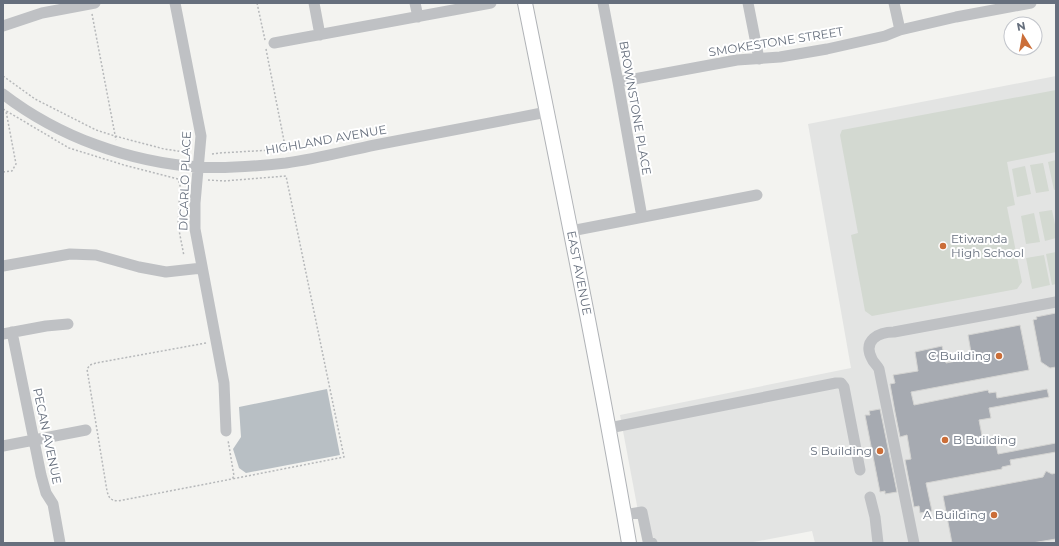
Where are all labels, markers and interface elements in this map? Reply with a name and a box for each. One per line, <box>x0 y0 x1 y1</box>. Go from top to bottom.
north arrow <box>1003 16 1043 56</box>
text: N <box>1015 18 1027 34</box>
street label: SMOKESTONE STREET <box>707 23 844 60</box>
street label: BROWNSTONE PLACE <box>616 40 655 176</box>
street label: HIGHLAND AVENUE <box>264 121 388 158</box>
street label: DICARLO PLACE <box>175 131 194 231</box>
street label: EAST AVENUE <box>564 229 595 316</box>
place label: Etiwanda High School <box>951 231 1024 260</box>
marker: Etiwanda High School <box>938 241 948 251</box>
place label: C Building <box>928 348 991 363</box>
marker: C Building <box>994 351 1004 361</box>
street label: PECAN AVENUE <box>30 386 65 485</box>
place label: B Building <box>953 432 1016 447</box>
marker: B Building <box>940 435 950 445</box>
place label: S Building <box>810 443 872 458</box>
marker: S Building <box>875 446 885 456</box>
place label: A Building <box>923 507 986 522</box>
marker: A Building <box>989 510 999 520</box>

